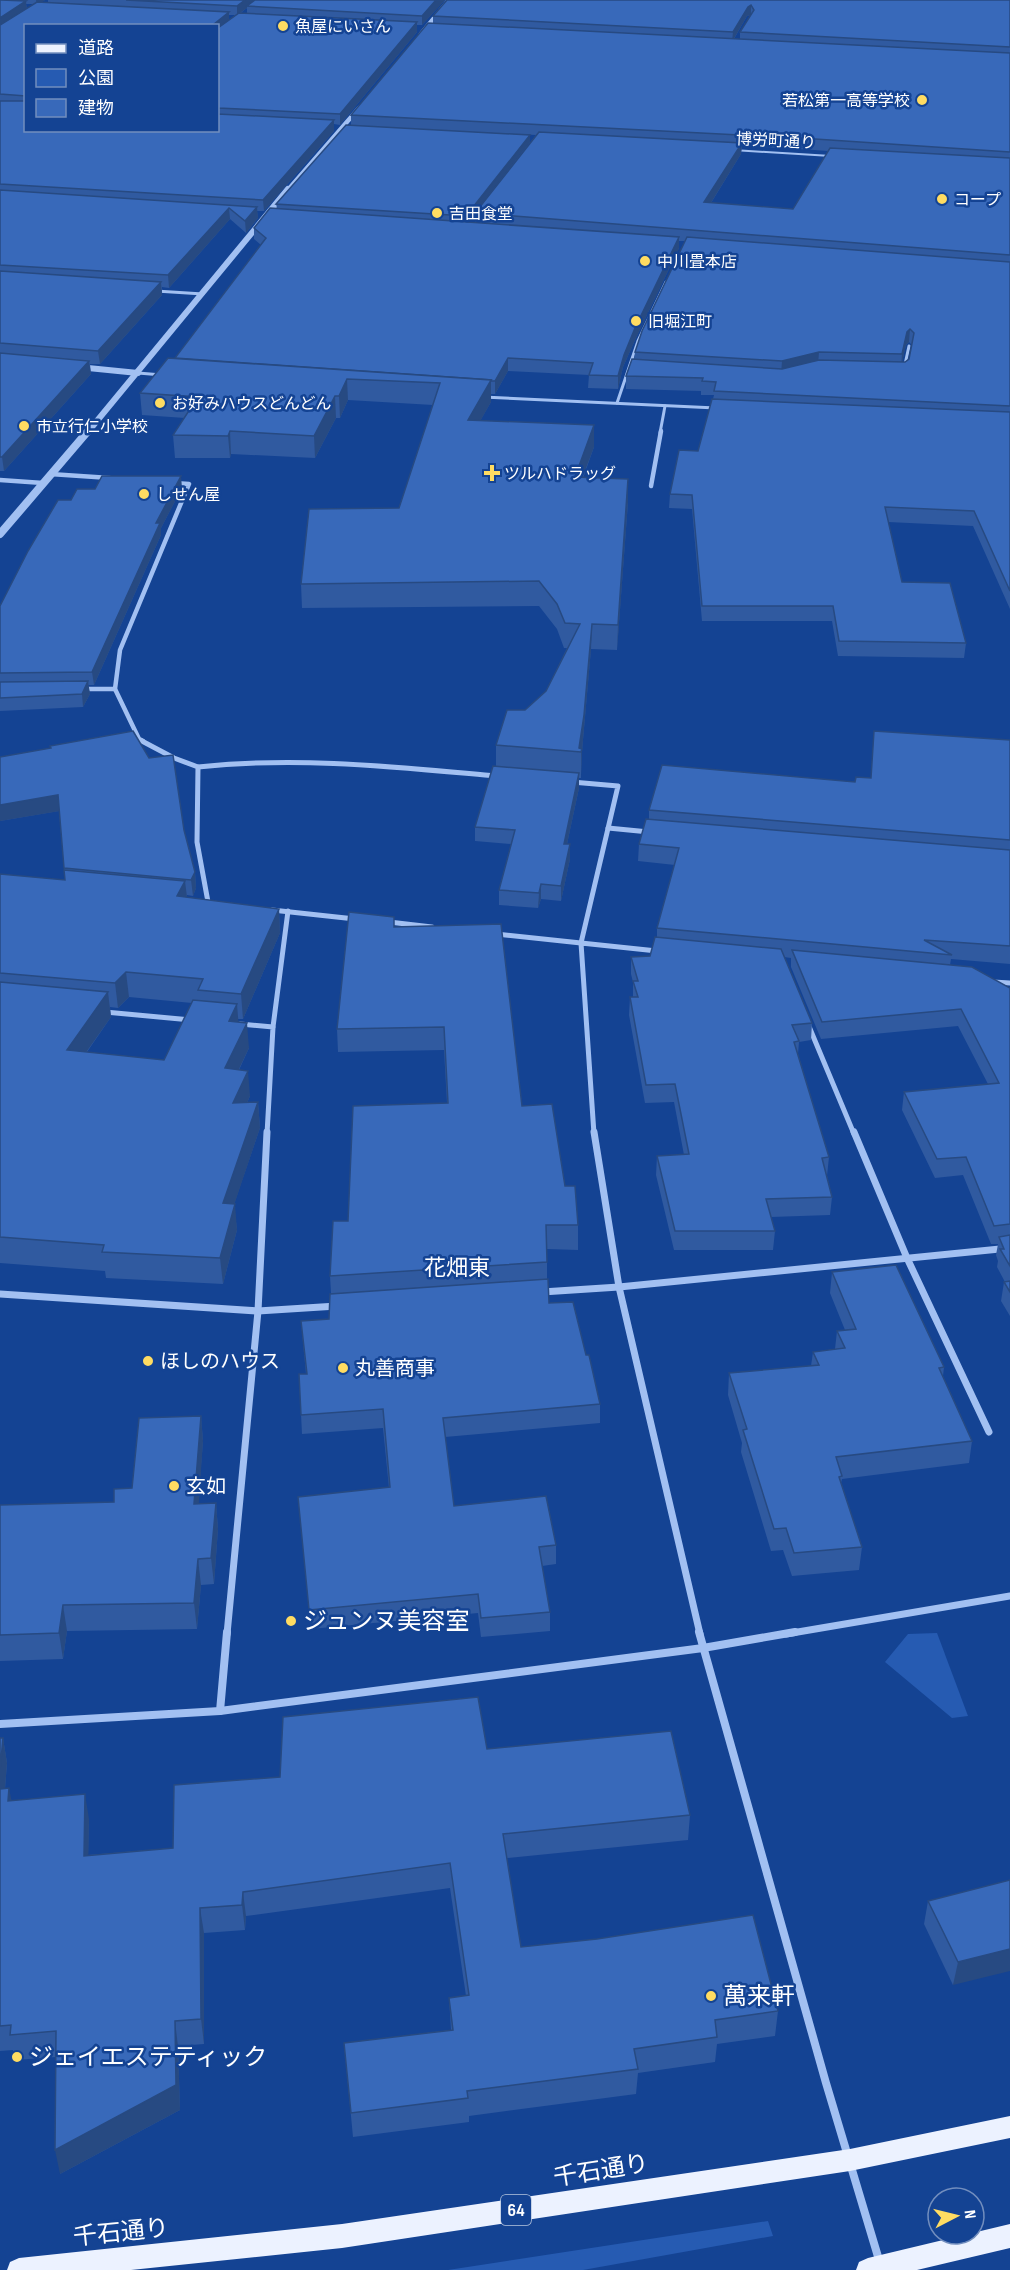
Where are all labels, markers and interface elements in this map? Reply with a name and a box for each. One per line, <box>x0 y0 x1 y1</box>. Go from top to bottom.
place label: 魚屋にいさん <box>295 17 391 37</box>
marker: 魚屋にいさん <box>276 19 290 33</box>
legend <box>24 24 219 132</box>
text: 道路 <box>78 38 114 59</box>
text: 公園 <box>78 68 114 89</box>
place label: 若松第一高等学校 <box>782 92 910 111</box>
marker: 若松第一高等学校 <box>915 93 929 107</box>
text: 建物 <box>78 98 114 119</box>
street label: 博労町通り <box>735 130 816 153</box>
place label: コープ <box>954 191 1001 210</box>
marker: コープ <box>935 192 949 206</box>
place label: 吉田食堂 <box>449 205 513 224</box>
marker: 吉田食堂 <box>430 206 444 220</box>
place label: 中川畳本店 <box>657 253 737 272</box>
marker: 中川畳本店 <box>638 254 652 268</box>
place label: 旧堀江町 <box>648 313 712 332</box>
marker: 旧堀江町 <box>629 314 643 328</box>
place label: お好みハウスどんどん <box>172 395 332 414</box>
marker: お好みハウスどんどん <box>153 396 167 410</box>
place label: 市立行仁小学校 <box>36 418 148 437</box>
marker: 市立行仁小学校 <box>17 419 31 433</box>
place label: ツルハドラッグ <box>504 465 616 484</box>
marker: ツルハドラッグ <box>485 466 499 480</box>
place label: しせん屋 <box>156 486 220 505</box>
marker: しせん屋 <box>137 487 151 501</box>
district label: 花畑東 <box>424 1255 490 1282</box>
place label: ほしのハウス <box>160 1350 280 1374</box>
marker: ほしのハウス <box>141 1354 155 1368</box>
place label: 丸善商事 <box>355 1357 435 1381</box>
marker: 丸善商事 <box>336 1361 350 1375</box>
place label: 玄如 <box>186 1475 226 1499</box>
marker: 玄如 <box>167 1479 181 1493</box>
place label: ジュンヌ美容室 <box>303 1607 469 1636</box>
marker: ジュンヌ美容室 <box>284 1614 298 1628</box>
place label: 萬来軒 <box>723 1982 795 2011</box>
marker: 萬来軒 <box>704 1989 718 2003</box>
place label: ジェイエステティック <box>29 2043 267 2072</box>
marker: ジェイエステティック <box>10 2050 24 2064</box>
street label: 千石通り <box>551 2149 651 2192</box>
north arrow <box>926 2186 986 2246</box>
road number: 64 <box>501 2195 531 2225</box>
text: N <box>959 2209 979 2220</box>
street label: 千石通り <box>72 2213 170 2252</box>

